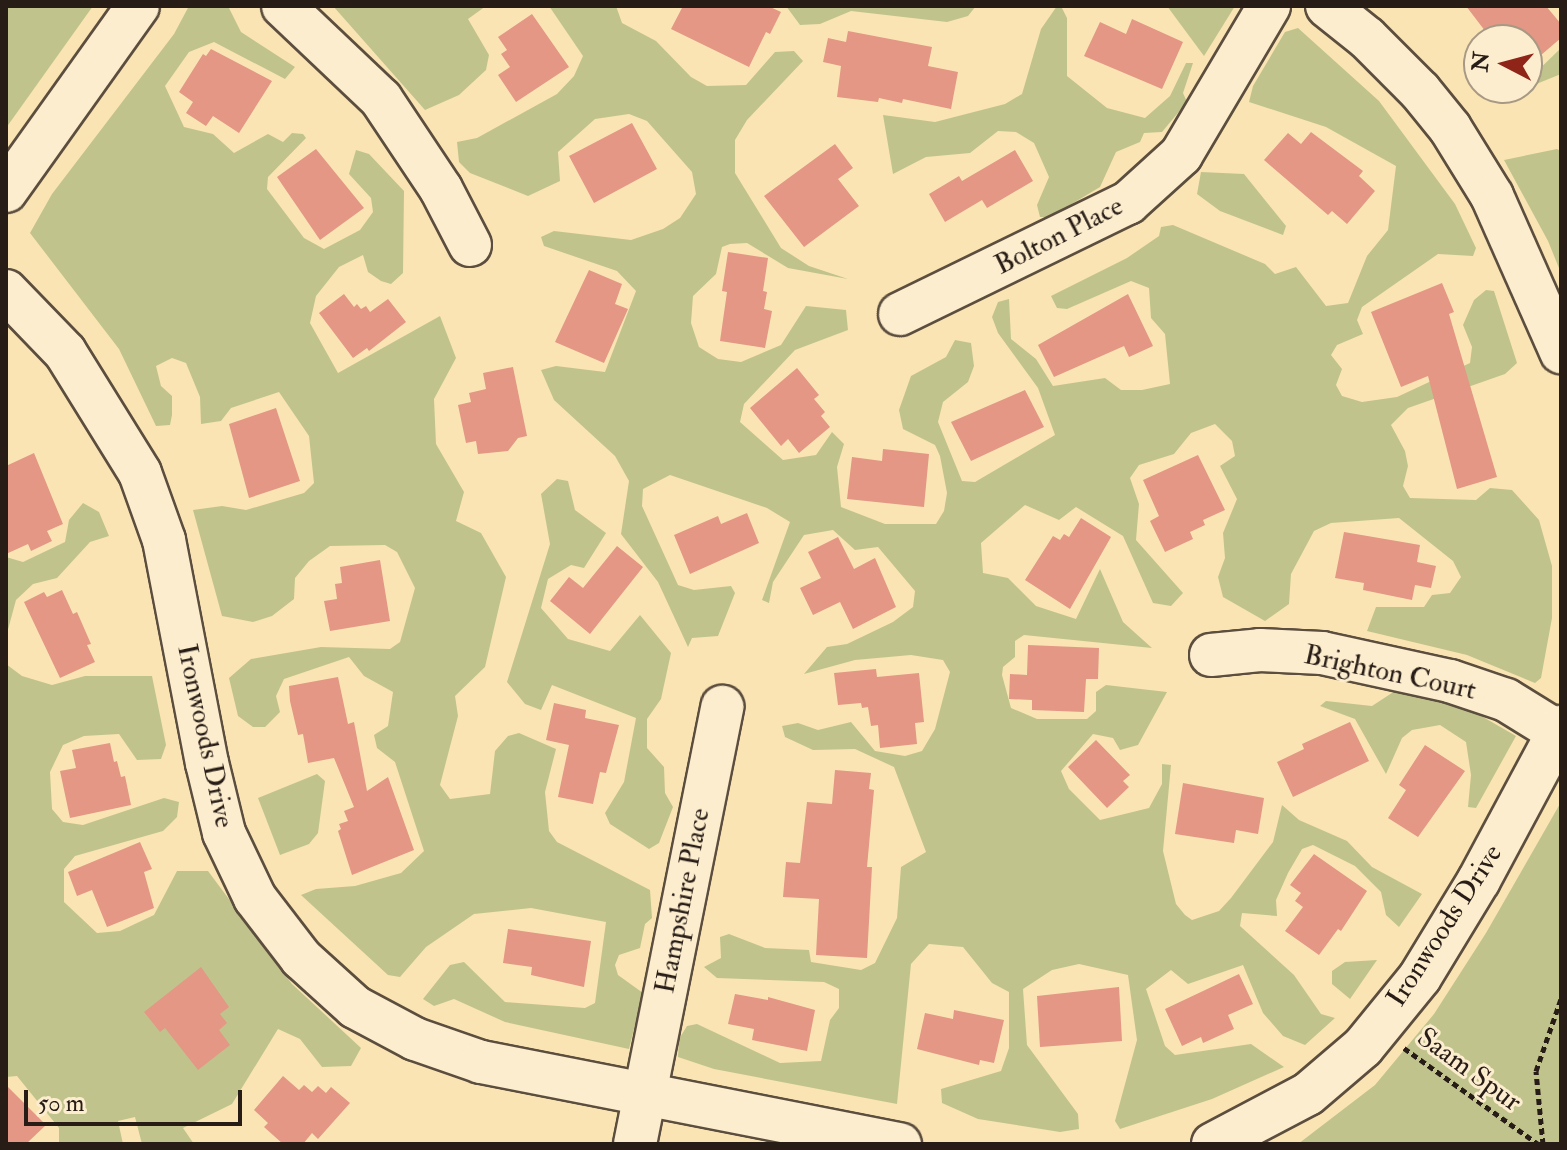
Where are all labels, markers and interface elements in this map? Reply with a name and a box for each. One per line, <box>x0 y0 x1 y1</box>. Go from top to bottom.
north arrow <box>1463 24 1543 104</box>
text: N <box>1466 50 1496 73</box>
street label: Bolton Place <box>989 189 1129 283</box>
street label: Brighton Court <box>1301 638 1479 708</box>
street label: Ironwoods Drive <box>169 641 241 831</box>
street label: Hampshire Place <box>649 806 717 996</box>
street label: Ironwoods Drive <box>1380 839 1510 1013</box>
street label: Saam Spur <box>1410 1021 1528 1119</box>
scale bar <box>28 1074 246 1124</box>
text: 50 m <box>38 1088 84 1119</box>

